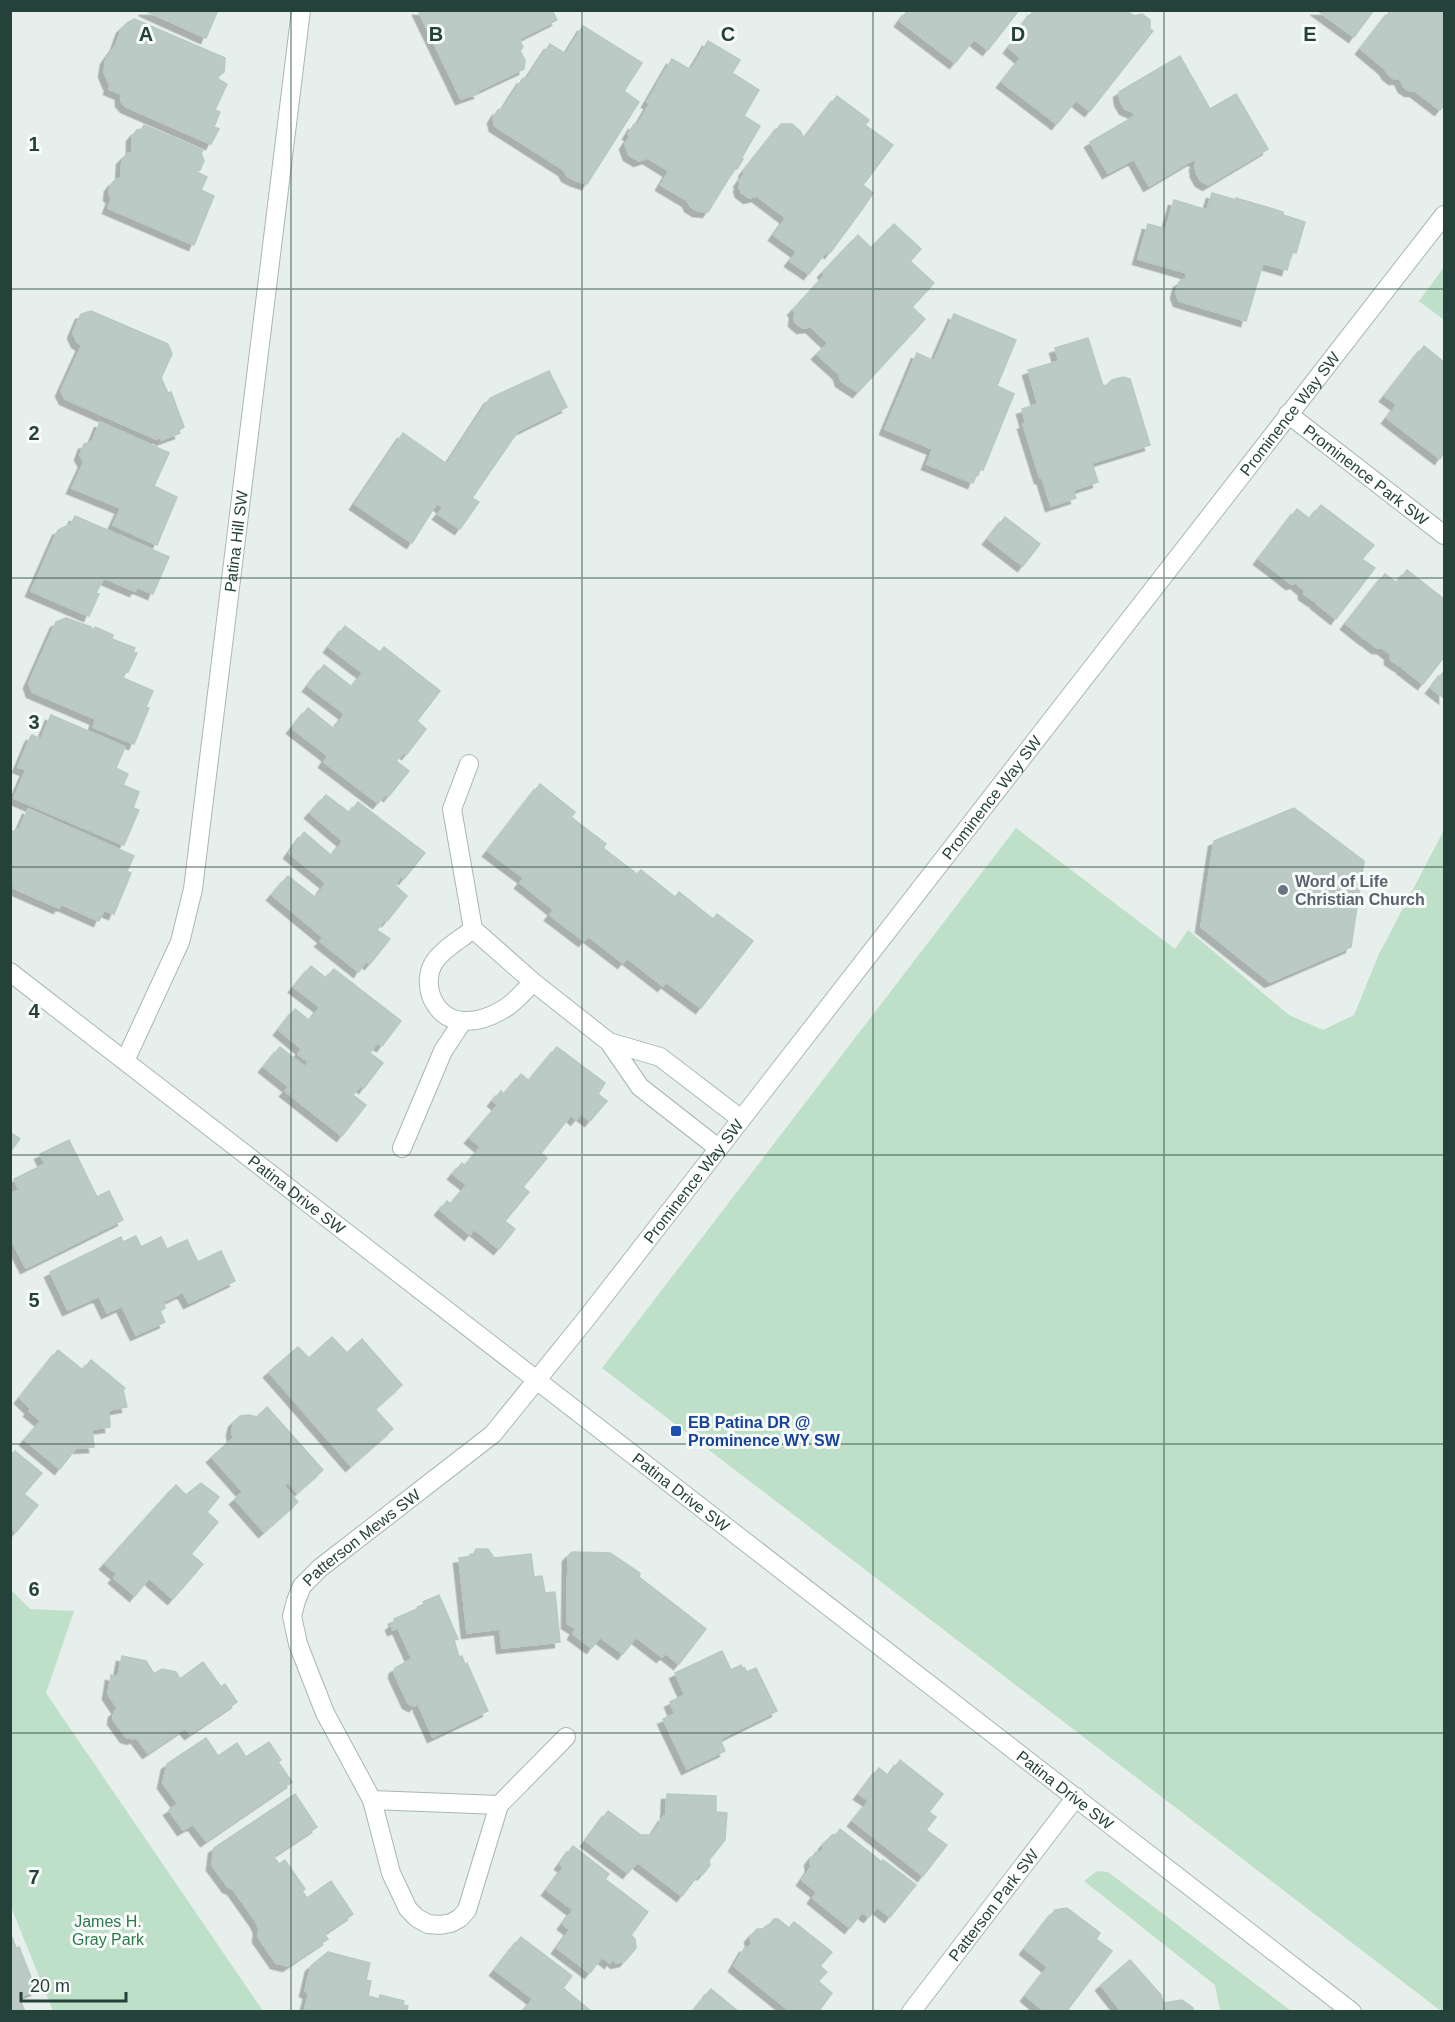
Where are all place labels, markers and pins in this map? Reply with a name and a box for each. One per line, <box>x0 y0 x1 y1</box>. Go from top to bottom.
place label: Word of Life Christian Church <box>1295 873 1425 908</box>
marker: Word of Life Christian Church <box>1276 883 1290 897</box>
place label: EB Patina DR @ Prominence WY SW <box>688 1414 841 1449</box>
marker: EB Patina DR @ Prominence WY SW <box>669 1424 683 1438</box>

